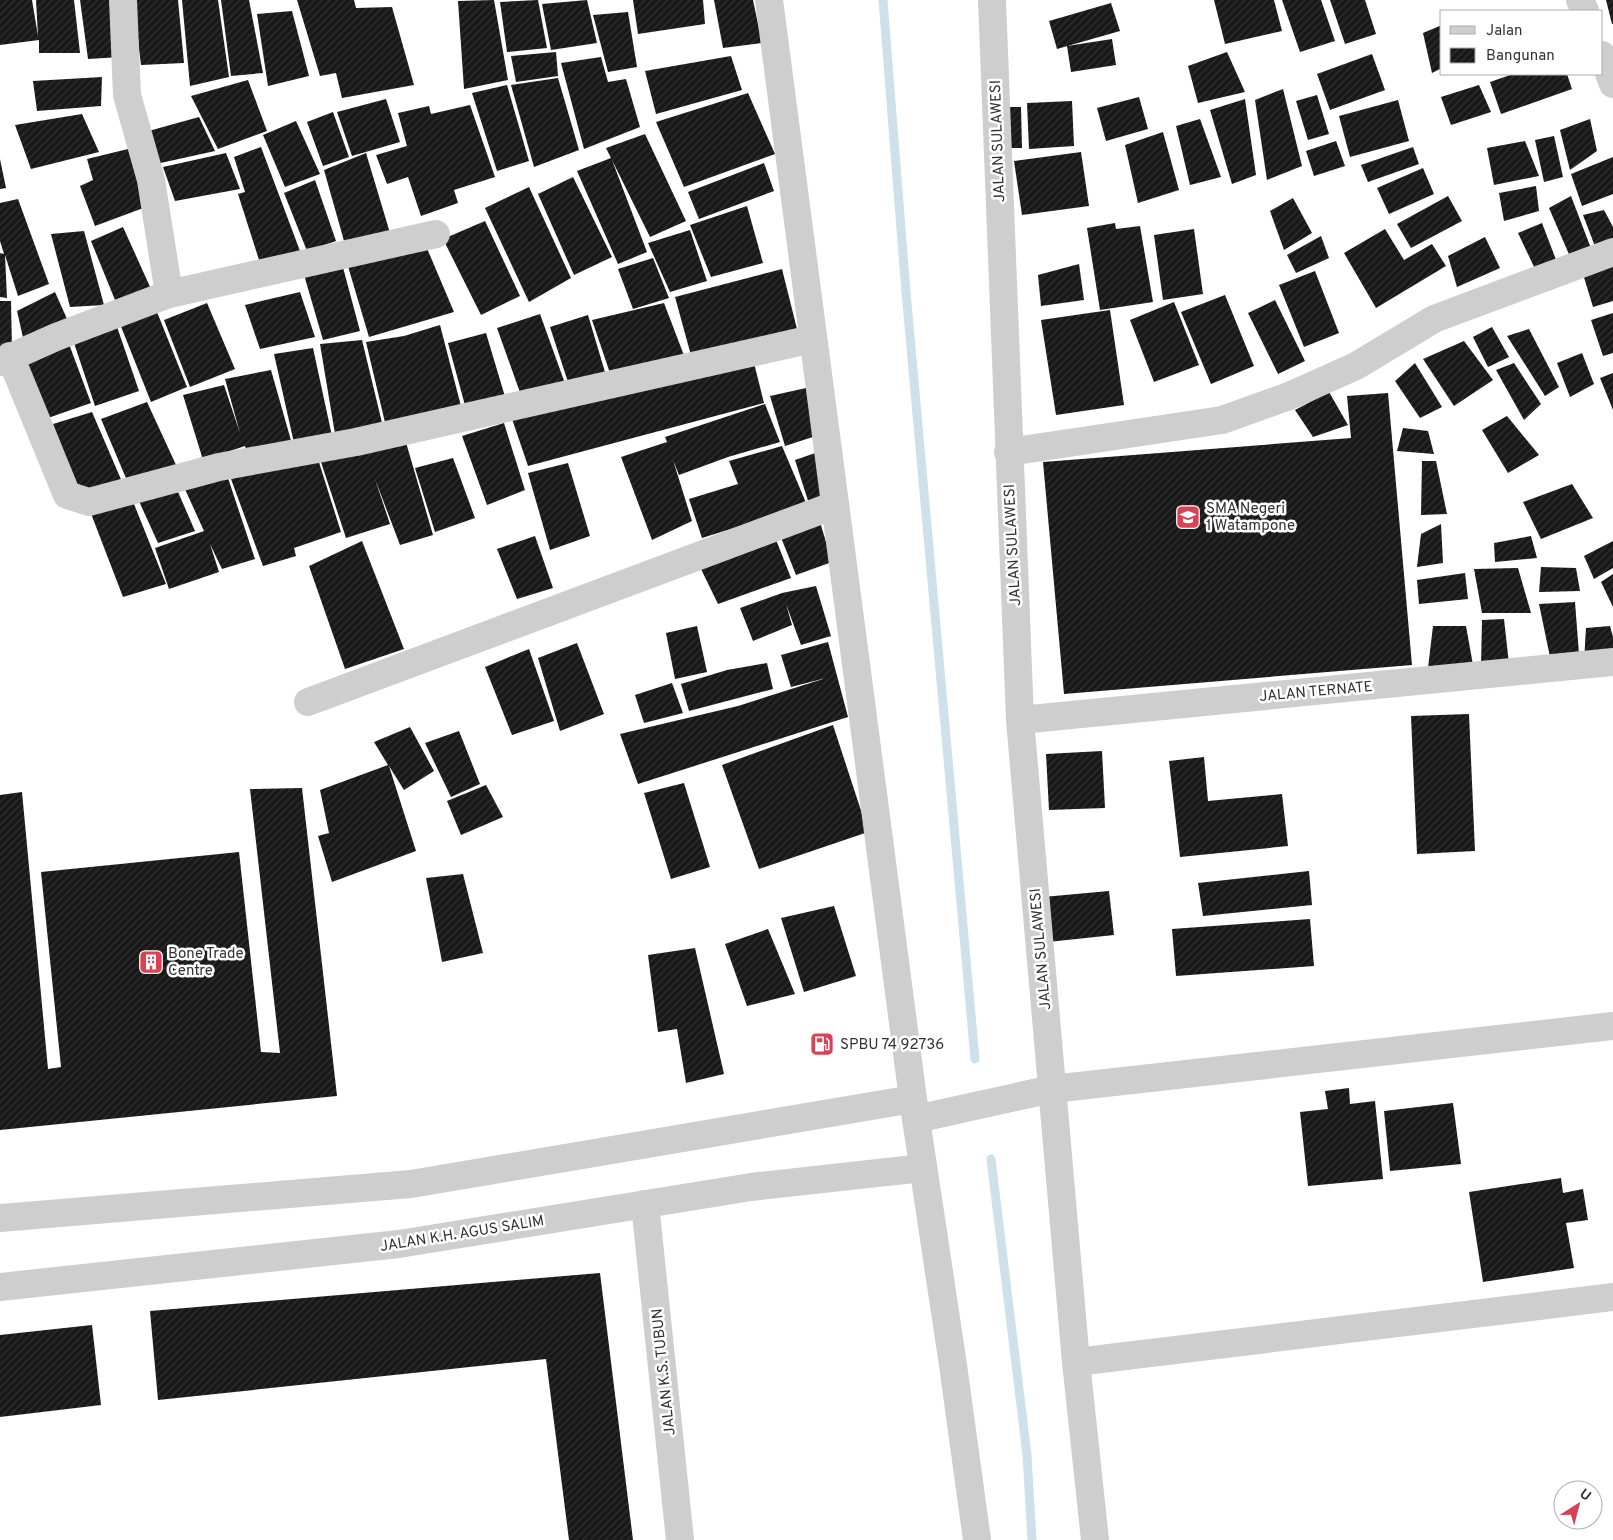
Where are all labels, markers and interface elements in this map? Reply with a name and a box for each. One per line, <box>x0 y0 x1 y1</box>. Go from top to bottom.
legend <box>1440 10 1603 75</box>
text: Jalan <box>1486 22 1523 41</box>
text: Bangunan <box>1486 47 1555 66</box>
street label: JALAN SULAWESI <box>987 80 1010 202</box>
street label: JALAN SULAWESI <box>1001 483 1026 606</box>
place label: SMA Negeri 1 Watampone <box>1206 500 1295 536</box>
school or university icon: SMA Negeri 1 Watampone <box>1175 504 1201 530</box>
street label: JALAN TERNATE <box>1259 678 1374 707</box>
street label: JALAN SULAWESI <box>1027 887 1056 1011</box>
place label: Bone Trade Centre <box>168 945 244 981</box>
building icon: Bone Trade Centre <box>138 949 164 975</box>
fuel station icon: SPBU 74 92736 <box>809 1031 835 1057</box>
place label: SPBU 74 92736 <box>840 1036 944 1055</box>
street label: JALAN K.H. AGUS SALIM <box>379 1212 546 1257</box>
street label: JALAN K.S. TUBUN <box>648 1307 681 1436</box>
north arrow <box>1553 1480 1603 1530</box>
text: U <box>1576 1486 1594 1506</box>

